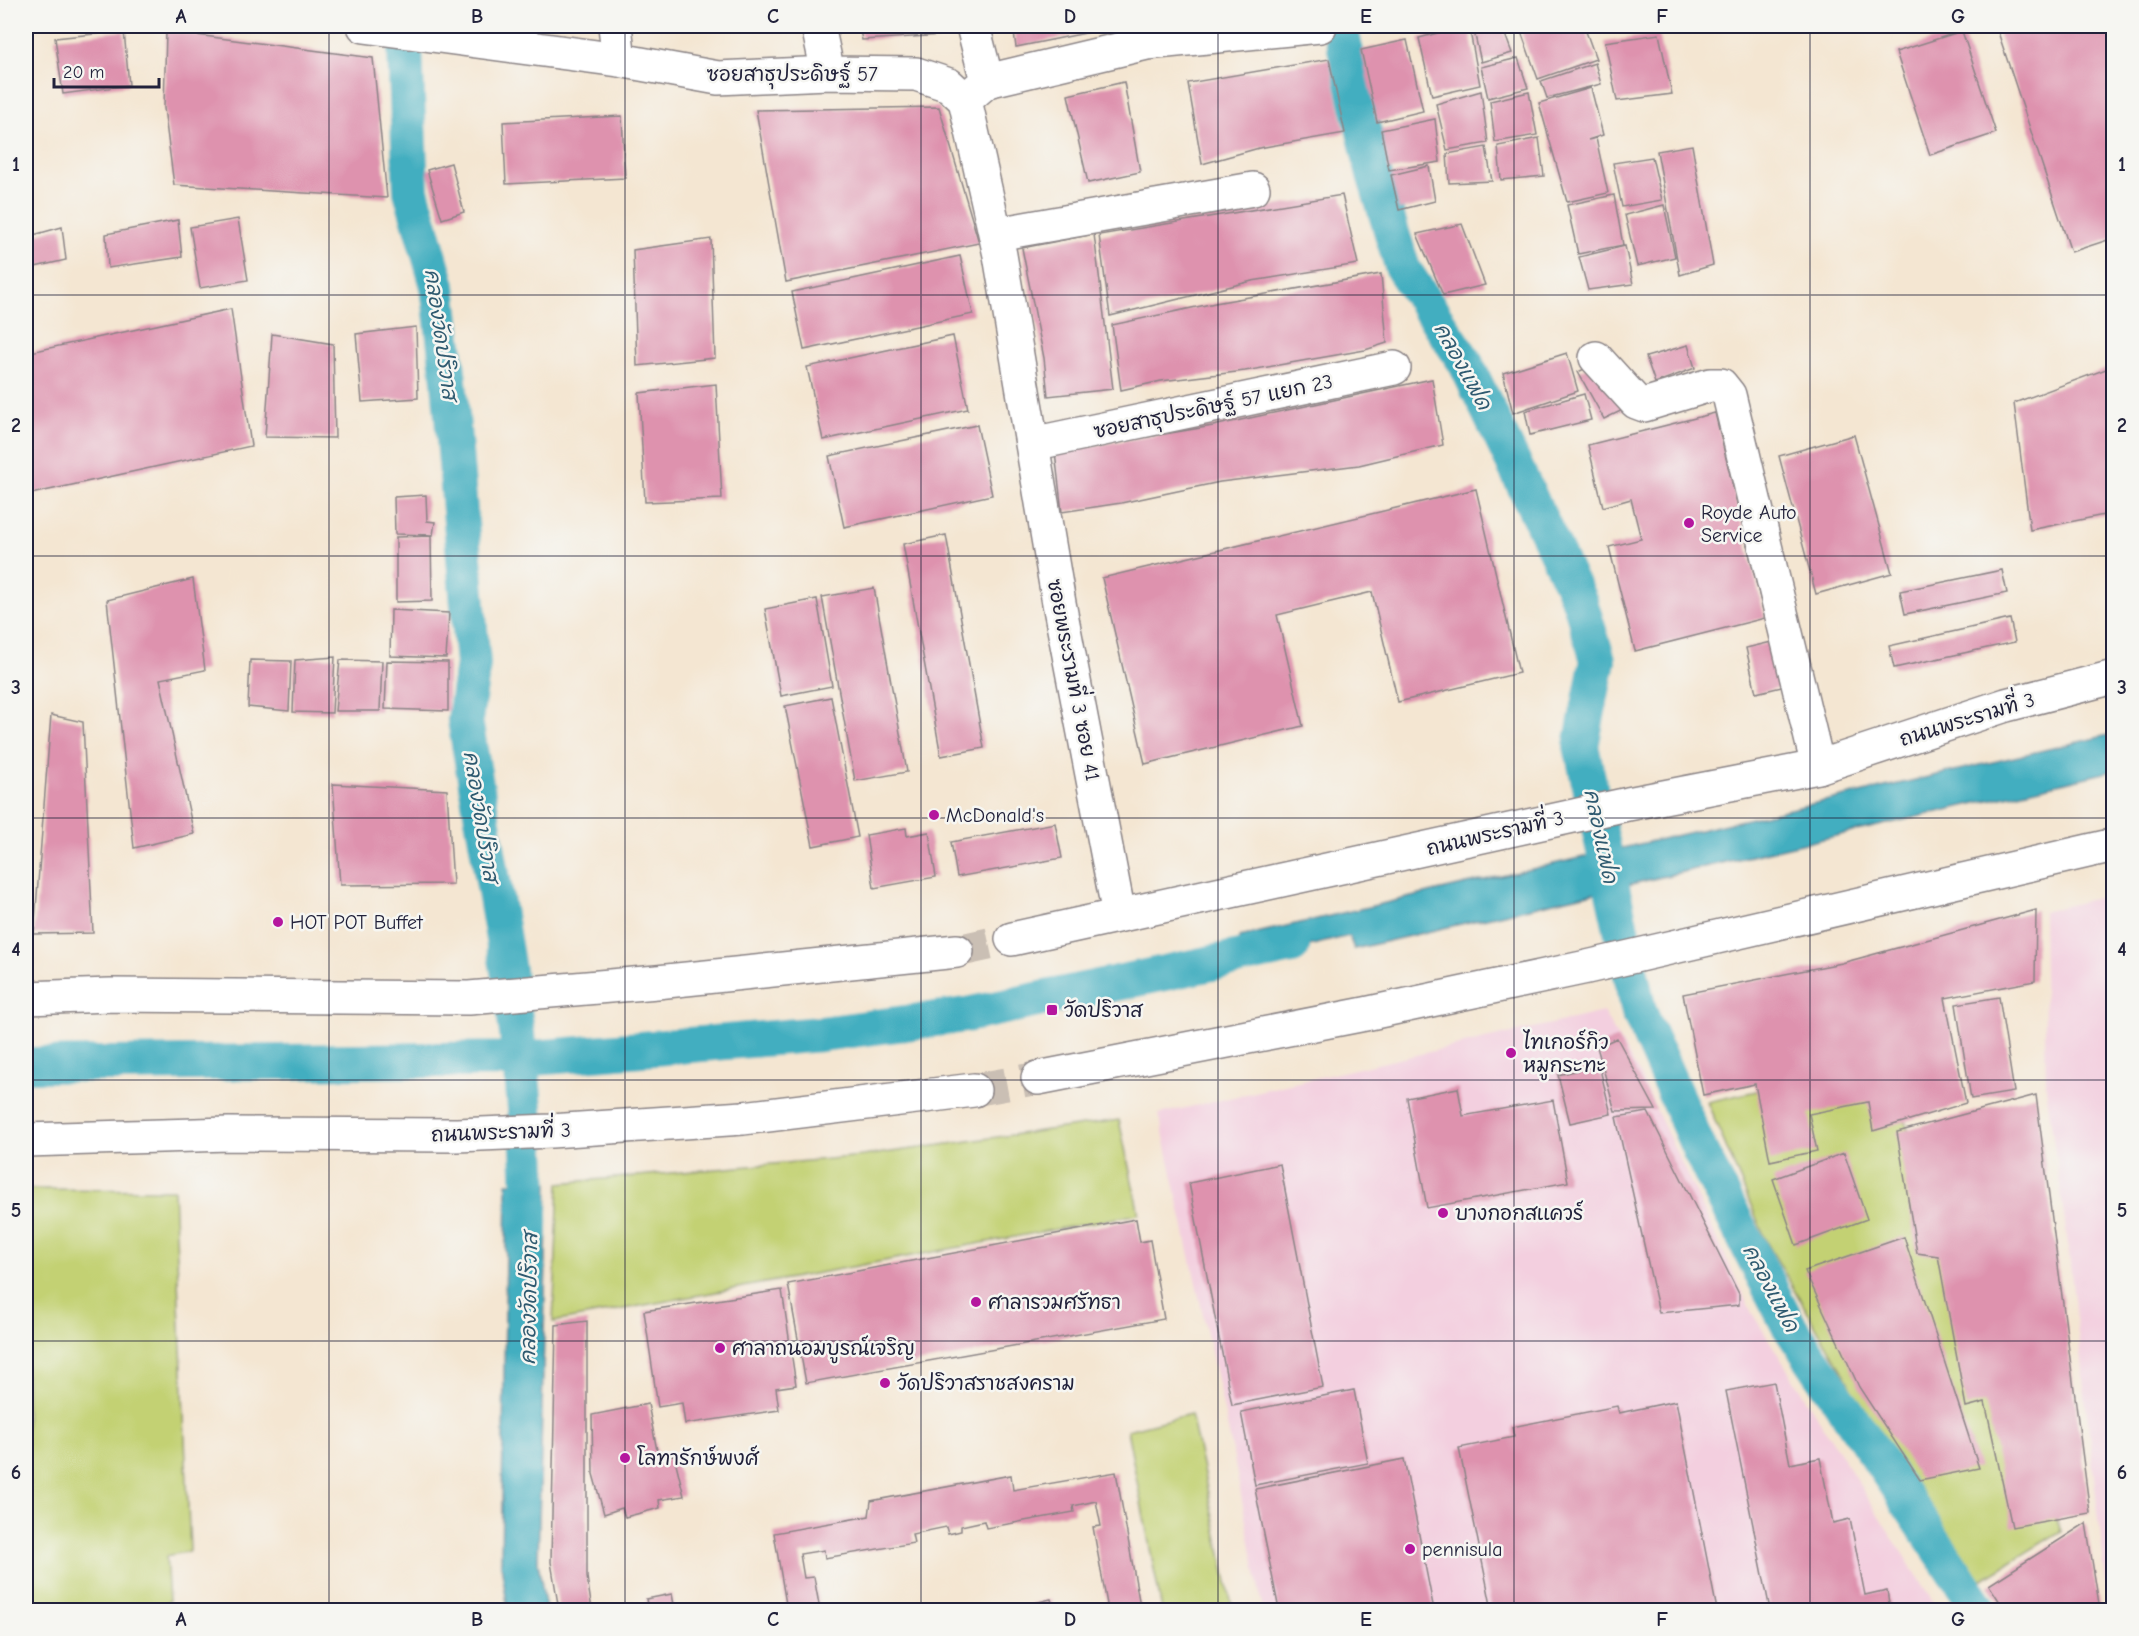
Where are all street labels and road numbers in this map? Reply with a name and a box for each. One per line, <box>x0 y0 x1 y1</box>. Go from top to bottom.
street label: ซอยสาธุประดิษฐ์ 57 <box>706 61 878 90</box>
street label: ซอยสาธุประดิษฐ์ 57 แยก 23 <box>1091 368 1336 447</box>
street label: ซอยพระรามที่ 3 ซอย 41 <box>1043 576 1112 783</box>
street label: ถนนพระรามที่ 3 <box>1895 680 2037 751</box>
street label: ถนนพระรามที่ 3 <box>1423 799 1566 860</box>
street label: ถนนพระรามที่ 3 <box>430 1111 571 1146</box>

